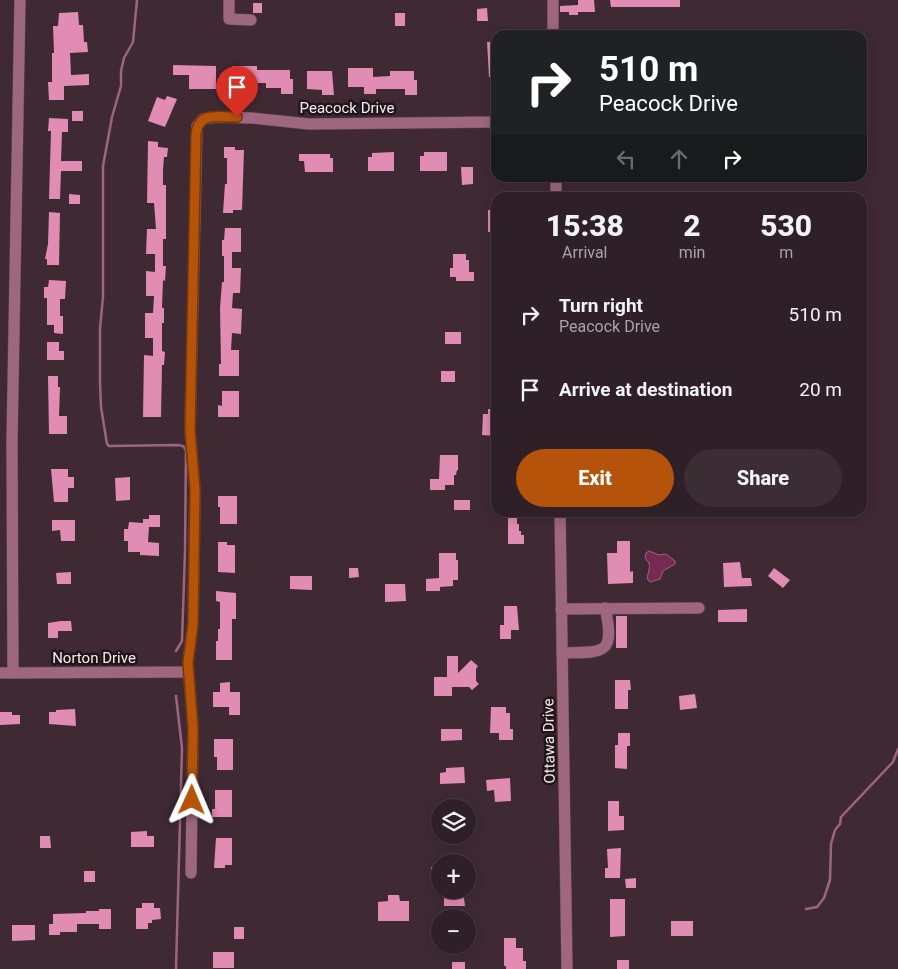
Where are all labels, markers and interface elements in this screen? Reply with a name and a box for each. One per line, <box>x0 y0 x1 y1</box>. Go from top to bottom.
text: 510 m <box>599 49 698 90</box>
icon: right <box>516 50 581 115</box>
pin <box>216 66 258 117</box>
icon: arrive <box>223 73 251 101</box>
text: Peacock Drive <box>599 91 738 116</box>
street label: Peacock Drive <box>300 99 394 117</box>
icon: left <box>612 145 640 173</box>
icon: ahead <box>665 145 693 173</box>
icon: right <box>718 145 746 173</box>
text: 15:38 <box>546 208 624 243</box>
text: 2 <box>683 208 701 243</box>
text: 530 <box>760 208 812 243</box>
text: Arrival <box>562 243 608 262</box>
text: min <box>679 243 705 262</box>
text: m <box>779 243 793 262</box>
text: Turn right <box>559 294 643 317</box>
icon: right <box>516 301 544 329</box>
text: 510 m <box>789 303 842 326</box>
text: Peacock Drive <box>559 317 660 336</box>
icon: arrive <box>516 376 544 404</box>
text: Arrive at destination <box>559 378 732 401</box>
text: 20 m <box>799 378 842 401</box>
button: Exit <box>516 449 674 507</box>
button: Share <box>684 449 842 507</box>
street label: Norton Drive <box>52 649 136 667</box>
street label: Ottawa Drive <box>539 698 559 784</box>
position arrow <box>165 773 217 825</box>
map controls <box>431 799 476 954</box>
button: layers <box>431 799 476 844</box>
button: + <box>431 854 476 899</box>
button: − <box>431 909 476 954</box>

